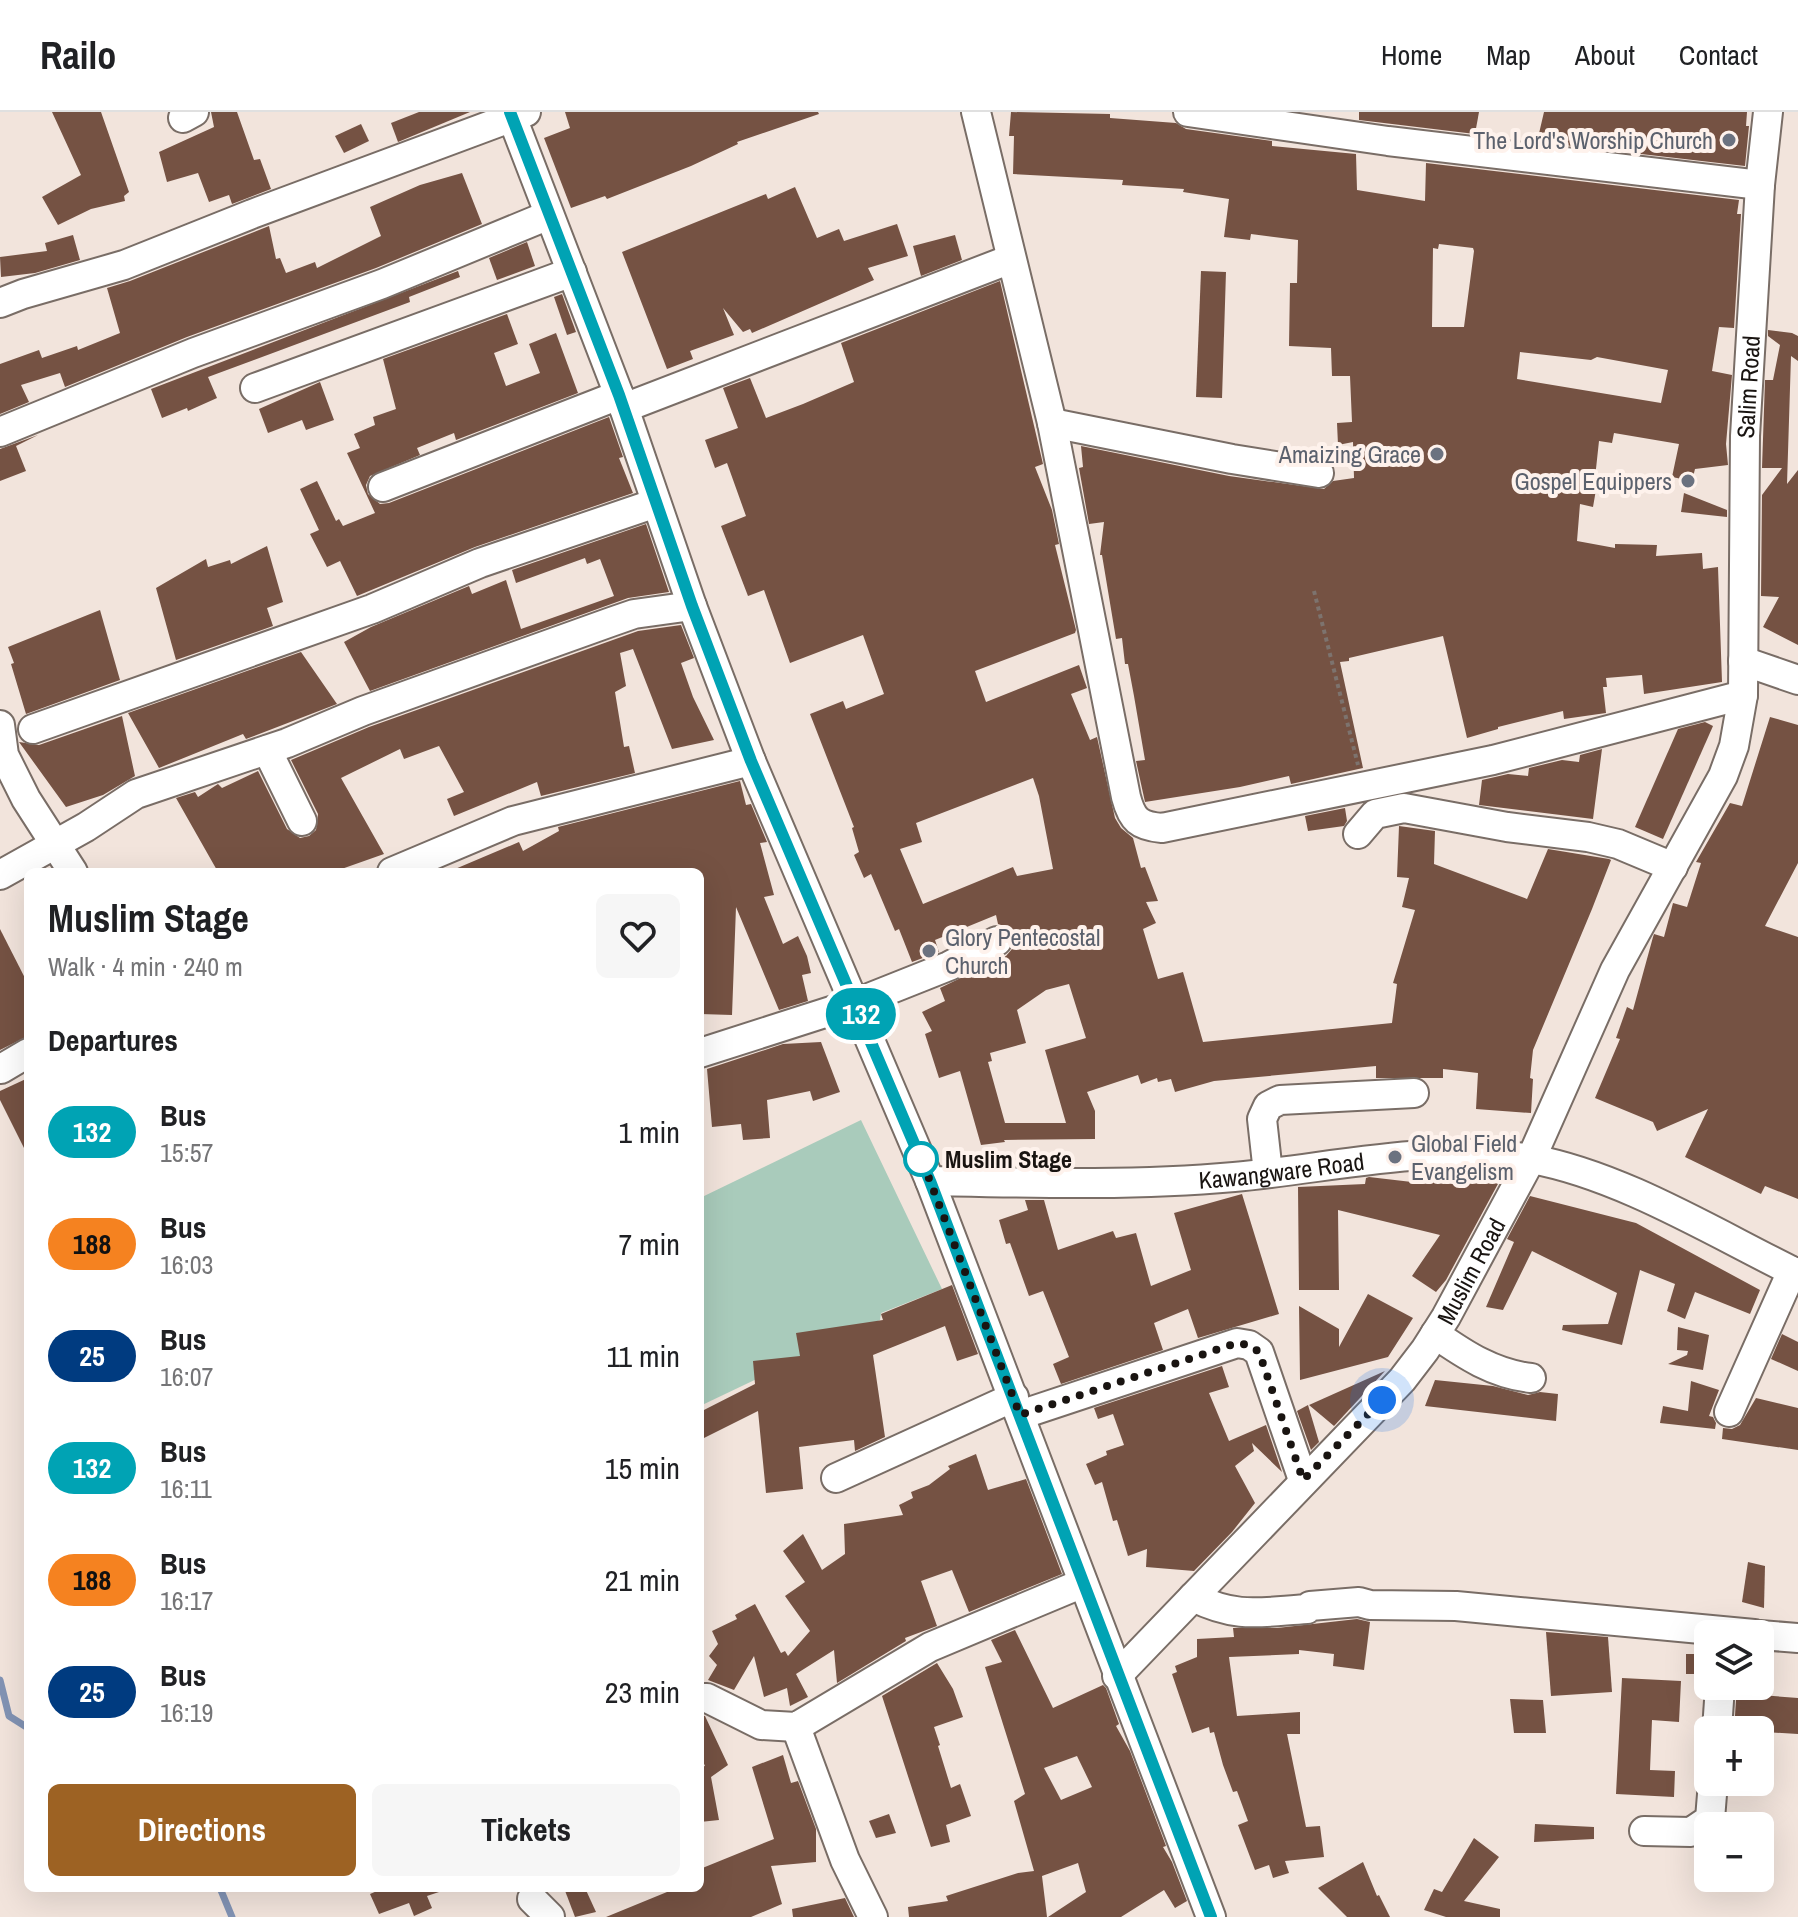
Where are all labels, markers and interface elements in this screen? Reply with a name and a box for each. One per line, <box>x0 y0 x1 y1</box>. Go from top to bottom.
text: Railo <box>40 30 116 81</box>
text: Home <box>1381 36 1442 74</box>
text: Map <box>1486 36 1531 74</box>
text: About <box>1575 36 1635 74</box>
text: Contact <box>1679 36 1758 74</box>
place label: The Lord's Worship Church <box>1473 124 1713 156</box>
marker: The Lord's Worship Church <box>1720 131 1738 149</box>
street label: Salim Road <box>1729 335 1767 439</box>
place label: Amaizing Grace <box>1278 438 1421 470</box>
marker: Amaizing Grace <box>1428 445 1446 463</box>
place label: Gospel Equippers <box>1514 465 1672 497</box>
marker: Gospel Equippers <box>1679 472 1697 490</box>
text: Muslim Stage <box>48 893 249 944</box>
button: heart <box>596 894 680 978</box>
place label: Glory Pentecostal Church <box>945 921 1100 981</box>
marker: Glory Pentecostal Church <box>920 942 938 960</box>
text: Walk · 4 min · 240 m <box>48 949 243 984</box>
line badge: 132 <box>815 988 907 1040</box>
text: 132 <box>842 995 880 1033</box>
text: Departures <box>48 1020 178 1060</box>
text: Bus <box>160 1095 206 1135</box>
text: 1 min <box>618 1112 680 1152</box>
text: 132 <box>73 1113 111 1151</box>
place label: Global Field Evangelism <box>1411 1127 1517 1187</box>
text: 15:57 <box>160 1135 213 1170</box>
marker: Muslim Stage <box>904 1142 938 1176</box>
place label: Muslim Stage <box>945 1143 1072 1175</box>
street label: Kawangware Road <box>1198 1145 1366 1196</box>
marker: Global Field Evangelism <box>1386 1148 1404 1166</box>
text: Bus <box>160 1207 206 1247</box>
street label: Muslim Road <box>1429 1212 1512 1330</box>
text: 7 min <box>618 1224 680 1264</box>
text: 188 <box>73 1225 111 1263</box>
text: 16:03 <box>160 1247 213 1282</box>
text: Bus <box>160 1319 206 1359</box>
text: 11 min <box>607 1336 680 1376</box>
text: 25 <box>79 1337 105 1375</box>
text: 16:07 <box>160 1359 213 1394</box>
your location <box>1362 1380 1402 1420</box>
text: Bus <box>160 1431 206 1471</box>
text: 15 min <box>605 1448 680 1488</box>
text: 132 <box>73 1449 111 1487</box>
text: 16:11 <box>160 1471 212 1506</box>
text: Bus <box>160 1543 206 1583</box>
text: 21 min <box>605 1560 680 1600</box>
text: 188 <box>73 1561 111 1599</box>
text: 16:17 <box>160 1583 213 1618</box>
map controls <box>1694 1620 1774 1892</box>
button: layers <box>1694 1620 1774 1700</box>
text: Bus <box>160 1655 206 1695</box>
text: 23 min <box>605 1672 680 1712</box>
text: 25 <box>79 1673 105 1711</box>
text: 16:19 <box>160 1695 213 1730</box>
button: + <box>1694 1716 1774 1796</box>
button: Directions <box>48 1784 356 1876</box>
button: Tickets <box>372 1784 680 1876</box>
button: − <box>1694 1812 1774 1892</box>

